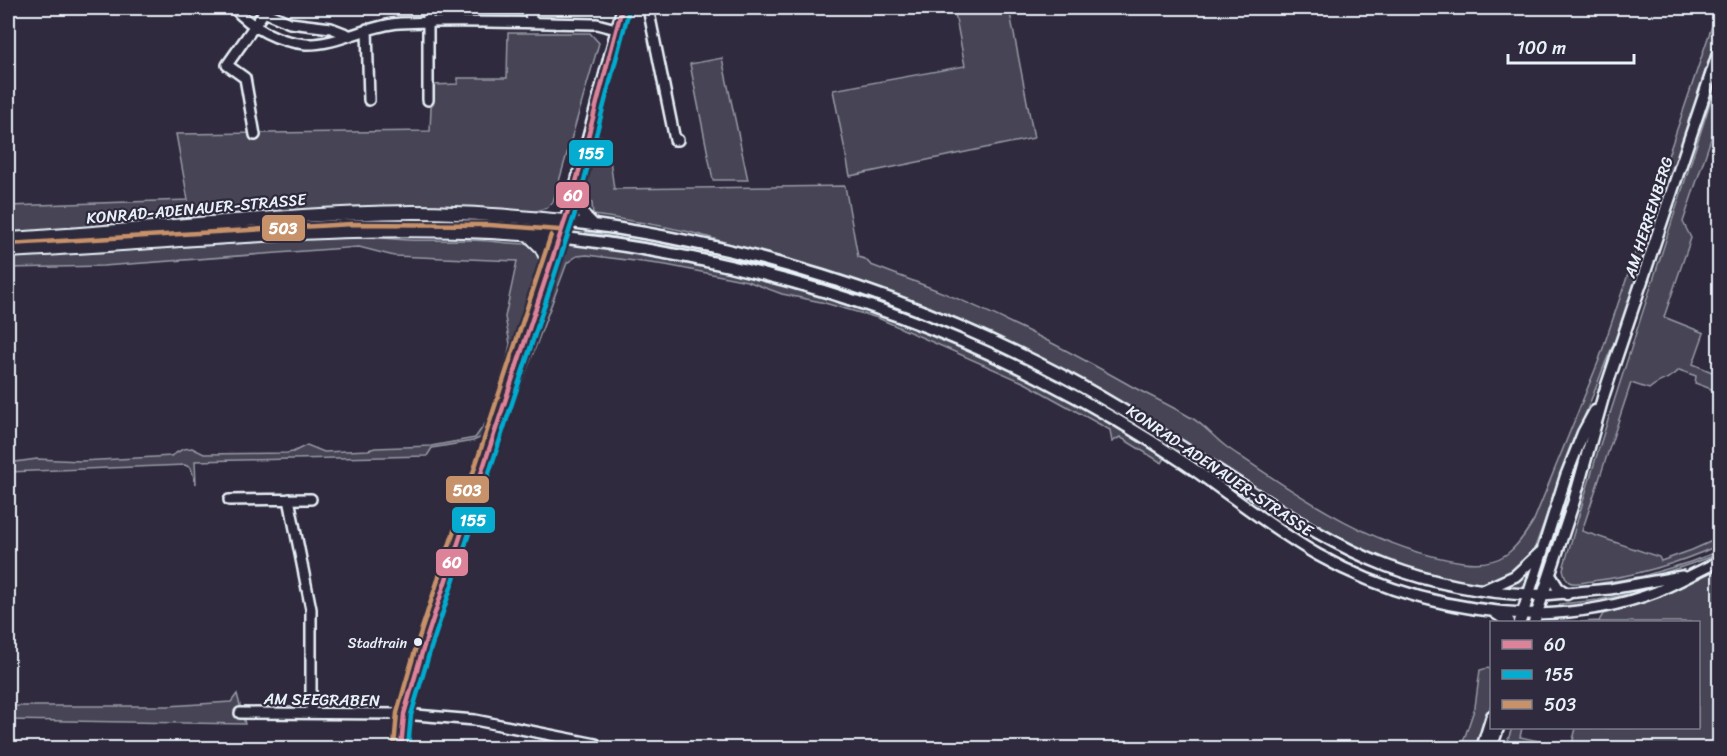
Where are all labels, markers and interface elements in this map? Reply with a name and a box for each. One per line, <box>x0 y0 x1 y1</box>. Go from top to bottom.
scale bar <box>1508 27 1634 65</box>
text: 100 m <box>1517 32 1566 64</box>
line badge: 155 <box>568 139 614 167</box>
text: 155 <box>578 139 604 168</box>
street label: AM HERRENBERG <box>1615 153 1682 283</box>
line badge: 60 <box>555 181 590 209</box>
text: 60 <box>562 181 583 210</box>
street label: KONRAD-ADENAUER-STRASSE <box>85 184 308 233</box>
line badge: 503 <box>261 214 306 242</box>
text: 503 <box>269 214 298 243</box>
street label: KONRAD-ADENAUER-STRASSE <box>1120 397 1320 545</box>
line badge: 503 <box>445 475 490 504</box>
text: 503 <box>453 476 482 505</box>
line badge: 155 <box>451 506 496 534</box>
text: 155 <box>460 506 486 535</box>
line badge: 60 <box>435 548 469 577</box>
text: 60 <box>441 548 462 577</box>
legend <box>1490 621 1700 729</box>
text: 60 <box>1544 629 1566 661</box>
place label: Stadtrain <box>348 631 407 656</box>
marker: Stadtrain <box>412 636 424 648</box>
text: 155 <box>1544 659 1574 691</box>
street label: AM SEEGRABEN <box>263 684 380 715</box>
text: 503 <box>1544 689 1576 721</box>

